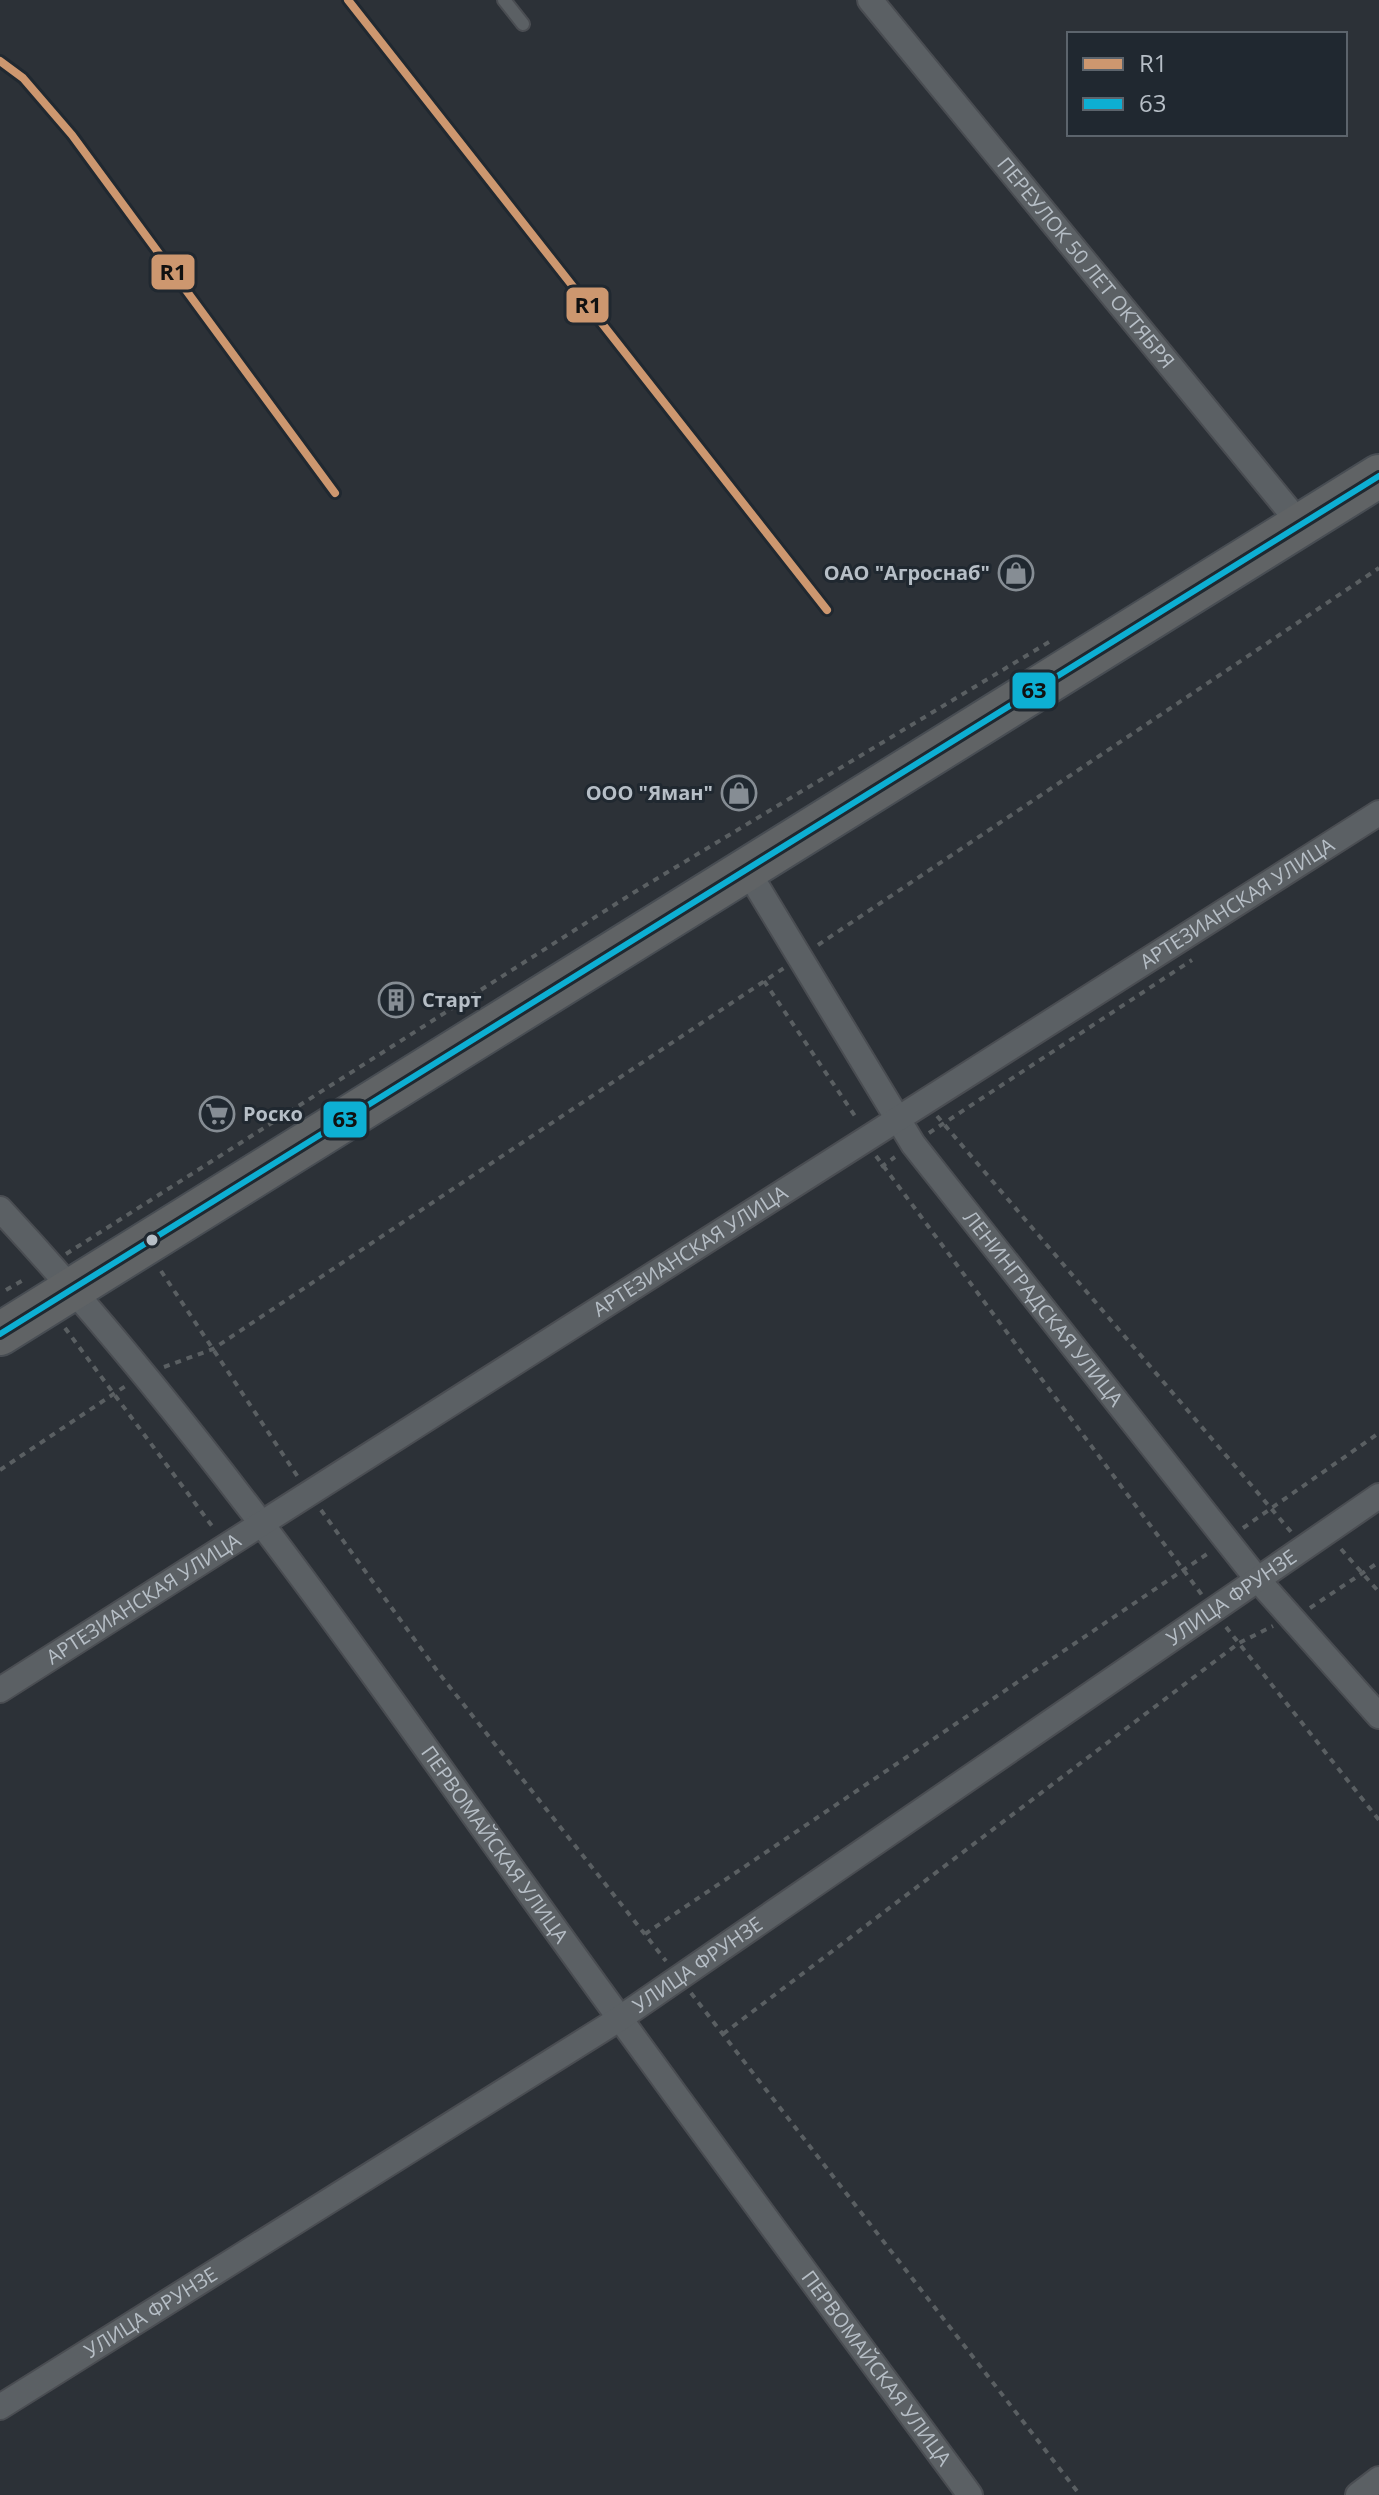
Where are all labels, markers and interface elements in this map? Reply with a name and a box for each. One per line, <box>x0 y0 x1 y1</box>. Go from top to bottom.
legend <box>1067 32 1347 136</box>
text: R1 <box>1139 46 1168 79</box>
text: 63 <box>1139 86 1166 119</box>
street label: ПЕРЕУЛОК 50 ЛЕТ ОКТЯБРЯ <box>991 151 1181 374</box>
line badge: R1 <box>150 253 196 291</box>
text: R1 <box>159 256 187 286</box>
line badge: R1 <box>565 286 610 324</box>
text: R1 <box>574 289 602 319</box>
shop icon: ОАО "Агроснаб" <box>997 554 1035 592</box>
place label: ОАО "Агроснаб" <box>824 559 990 586</box>
line badge: 63 <box>1011 671 1057 710</box>
text: 63 <box>1021 674 1047 704</box>
shop icon: ООО "Яман" <box>720 774 758 812</box>
place label: ООО "Яман" <box>586 779 713 806</box>
street label: АРТЕЗИАНСКАЯ УЛИЦА <box>1134 831 1339 975</box>
building icon: Старт <box>377 981 415 1019</box>
place label: Старт <box>422 986 482 1013</box>
supermarket icon: Роско <box>198 1095 236 1133</box>
place label: Роско <box>243 1100 303 1127</box>
line badge: 63 <box>322 1100 368 1139</box>
text: 63 <box>332 1103 358 1133</box>
street label: АРТЕЗИАНСКАЯ УЛИЦА <box>588 1179 793 1322</box>
street label: ЛЕНИНГРАДСКАЯ УЛИЦА <box>957 1204 1130 1412</box>
unlabelled marker <box>144 1232 160 1248</box>
street label: АРТЕЗИАНСКАЯ УЛИЦА <box>41 1526 246 1670</box>
street label: УЛИЦА ФРУНЗЕ <box>1161 1543 1301 1651</box>
street label: ПЕРВОМАЙСКАЯ УЛИЦА <box>415 1740 575 1949</box>
street label: УЛИЦА ФРУНЗЕ <box>627 1910 768 2019</box>
street label: УЛИЦА ФРУНЗЕ <box>79 2260 222 2364</box>
street label: ПЕРВОМАЙСКАЯ УЛИЦА <box>796 2265 958 2471</box>

